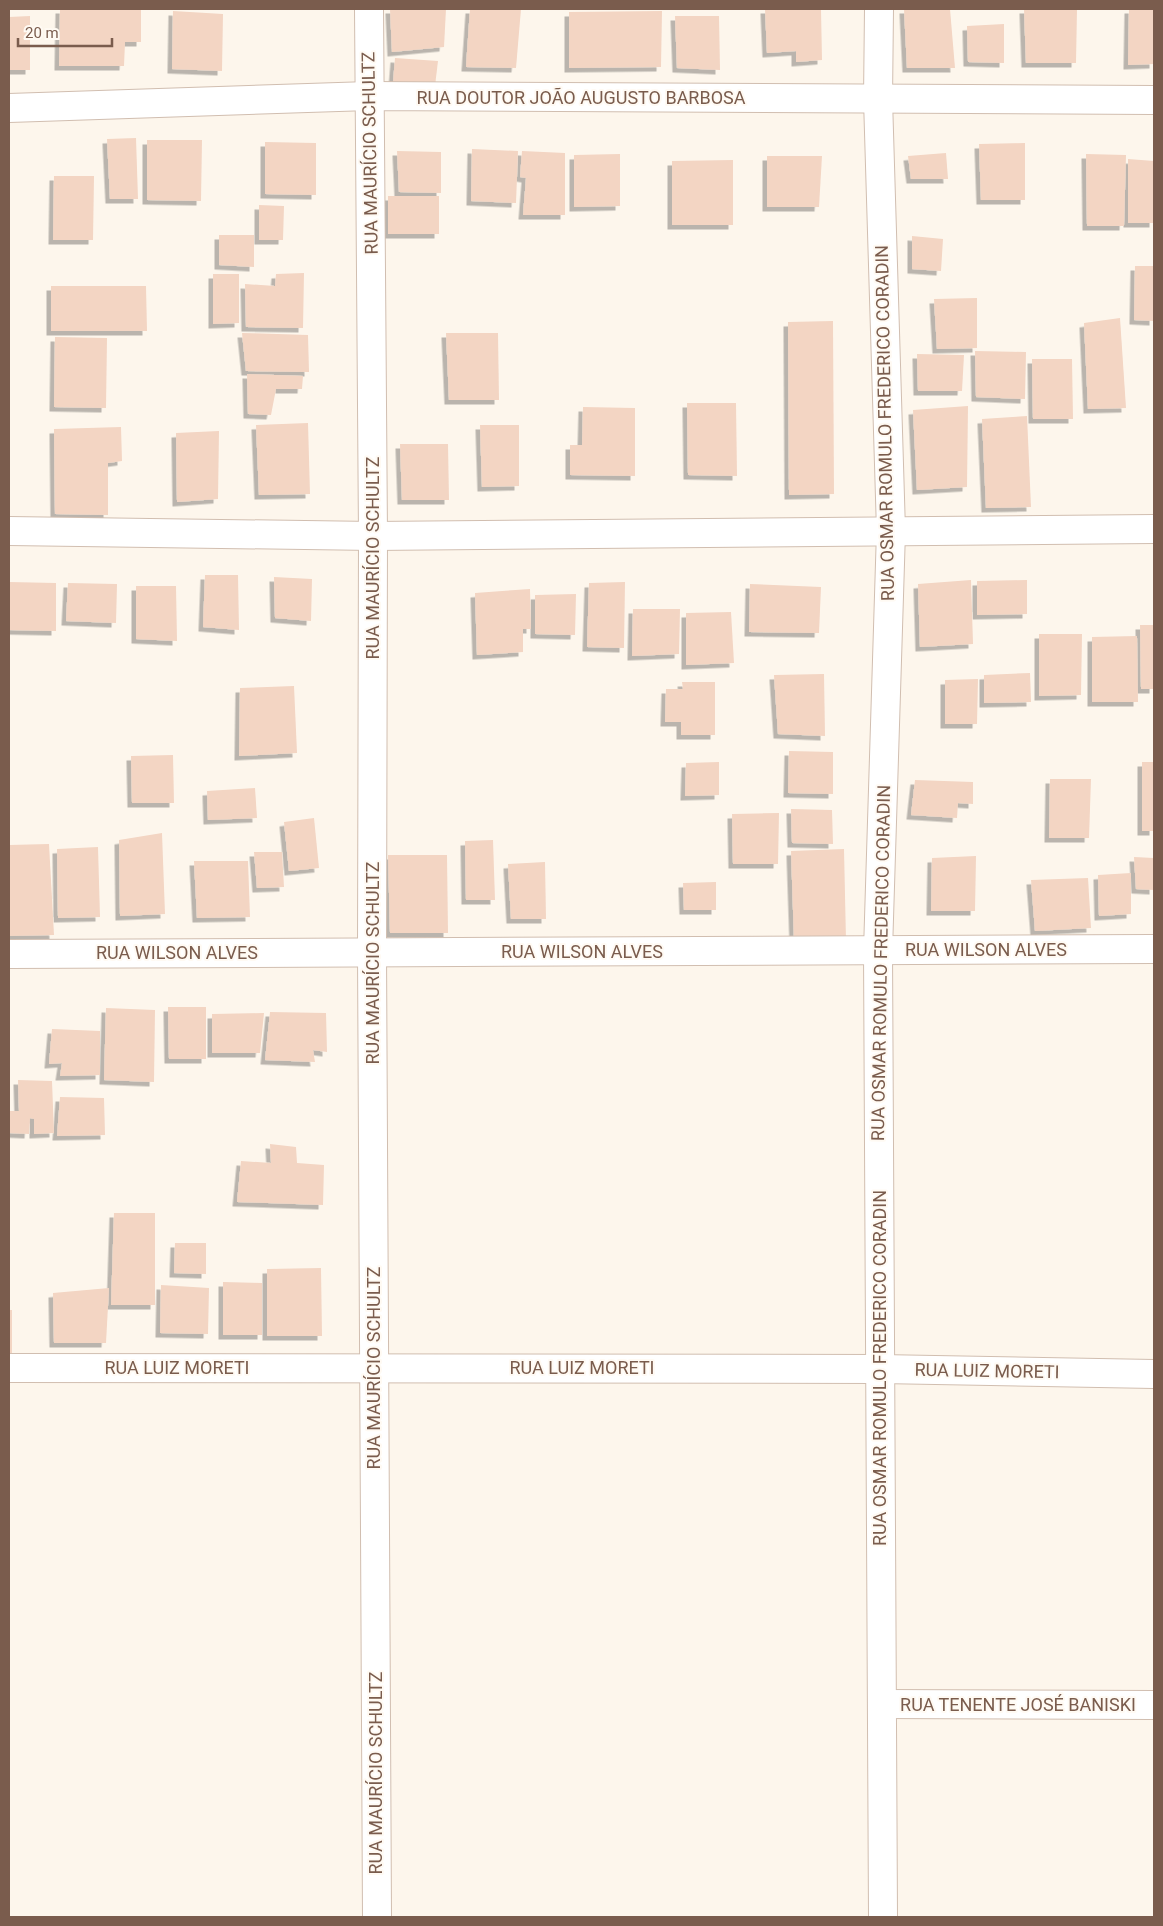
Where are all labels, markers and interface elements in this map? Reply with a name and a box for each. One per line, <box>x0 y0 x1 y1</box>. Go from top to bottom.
scale bar <box>18 15 111 47</box>
text: 20 m <box>25 24 59 42</box>
street label: RUA MAURÍCIO SCHULTZ <box>357 51 382 255</box>
street label: RUA DOUTOR JOÃO AUGUSTO BARBOSA <box>416 87 746 108</box>
street label: RUA OSMAR ROMULO FREDERICO CORADIN <box>871 245 898 601</box>
street label: RUA MAURÍCIO SCHULTZ <box>362 456 383 660</box>
street label: RUA OSMAR ROMULO FREDERICO CORADIN <box>867 785 894 1141</box>
street label: RUA MAURÍCIO SCHULTZ <box>362 861 383 1065</box>
street label: RUA WILSON ALVES <box>905 939 1067 960</box>
street label: RUA WILSON ALVES <box>501 941 663 962</box>
street label: RUA WILSON ALVES <box>96 942 258 963</box>
street label: RUA OSMAR ROMULO FREDERICO CORADIN <box>869 1190 890 1546</box>
street label: RUA MAURÍCIO SCHULTZ <box>363 1266 384 1470</box>
street label: RUA LUIZ MORETI <box>104 1357 250 1378</box>
street label: RUA LUIZ MORETI <box>509 1357 655 1378</box>
street label: RUA LUIZ MORETI <box>914 1359 1060 1382</box>
street label: RUA MAURÍCIO SCHULTZ <box>365 1671 386 1875</box>
street label: RUA TENENTE JOSÉ BANISKI <box>900 1694 1136 1715</box>

